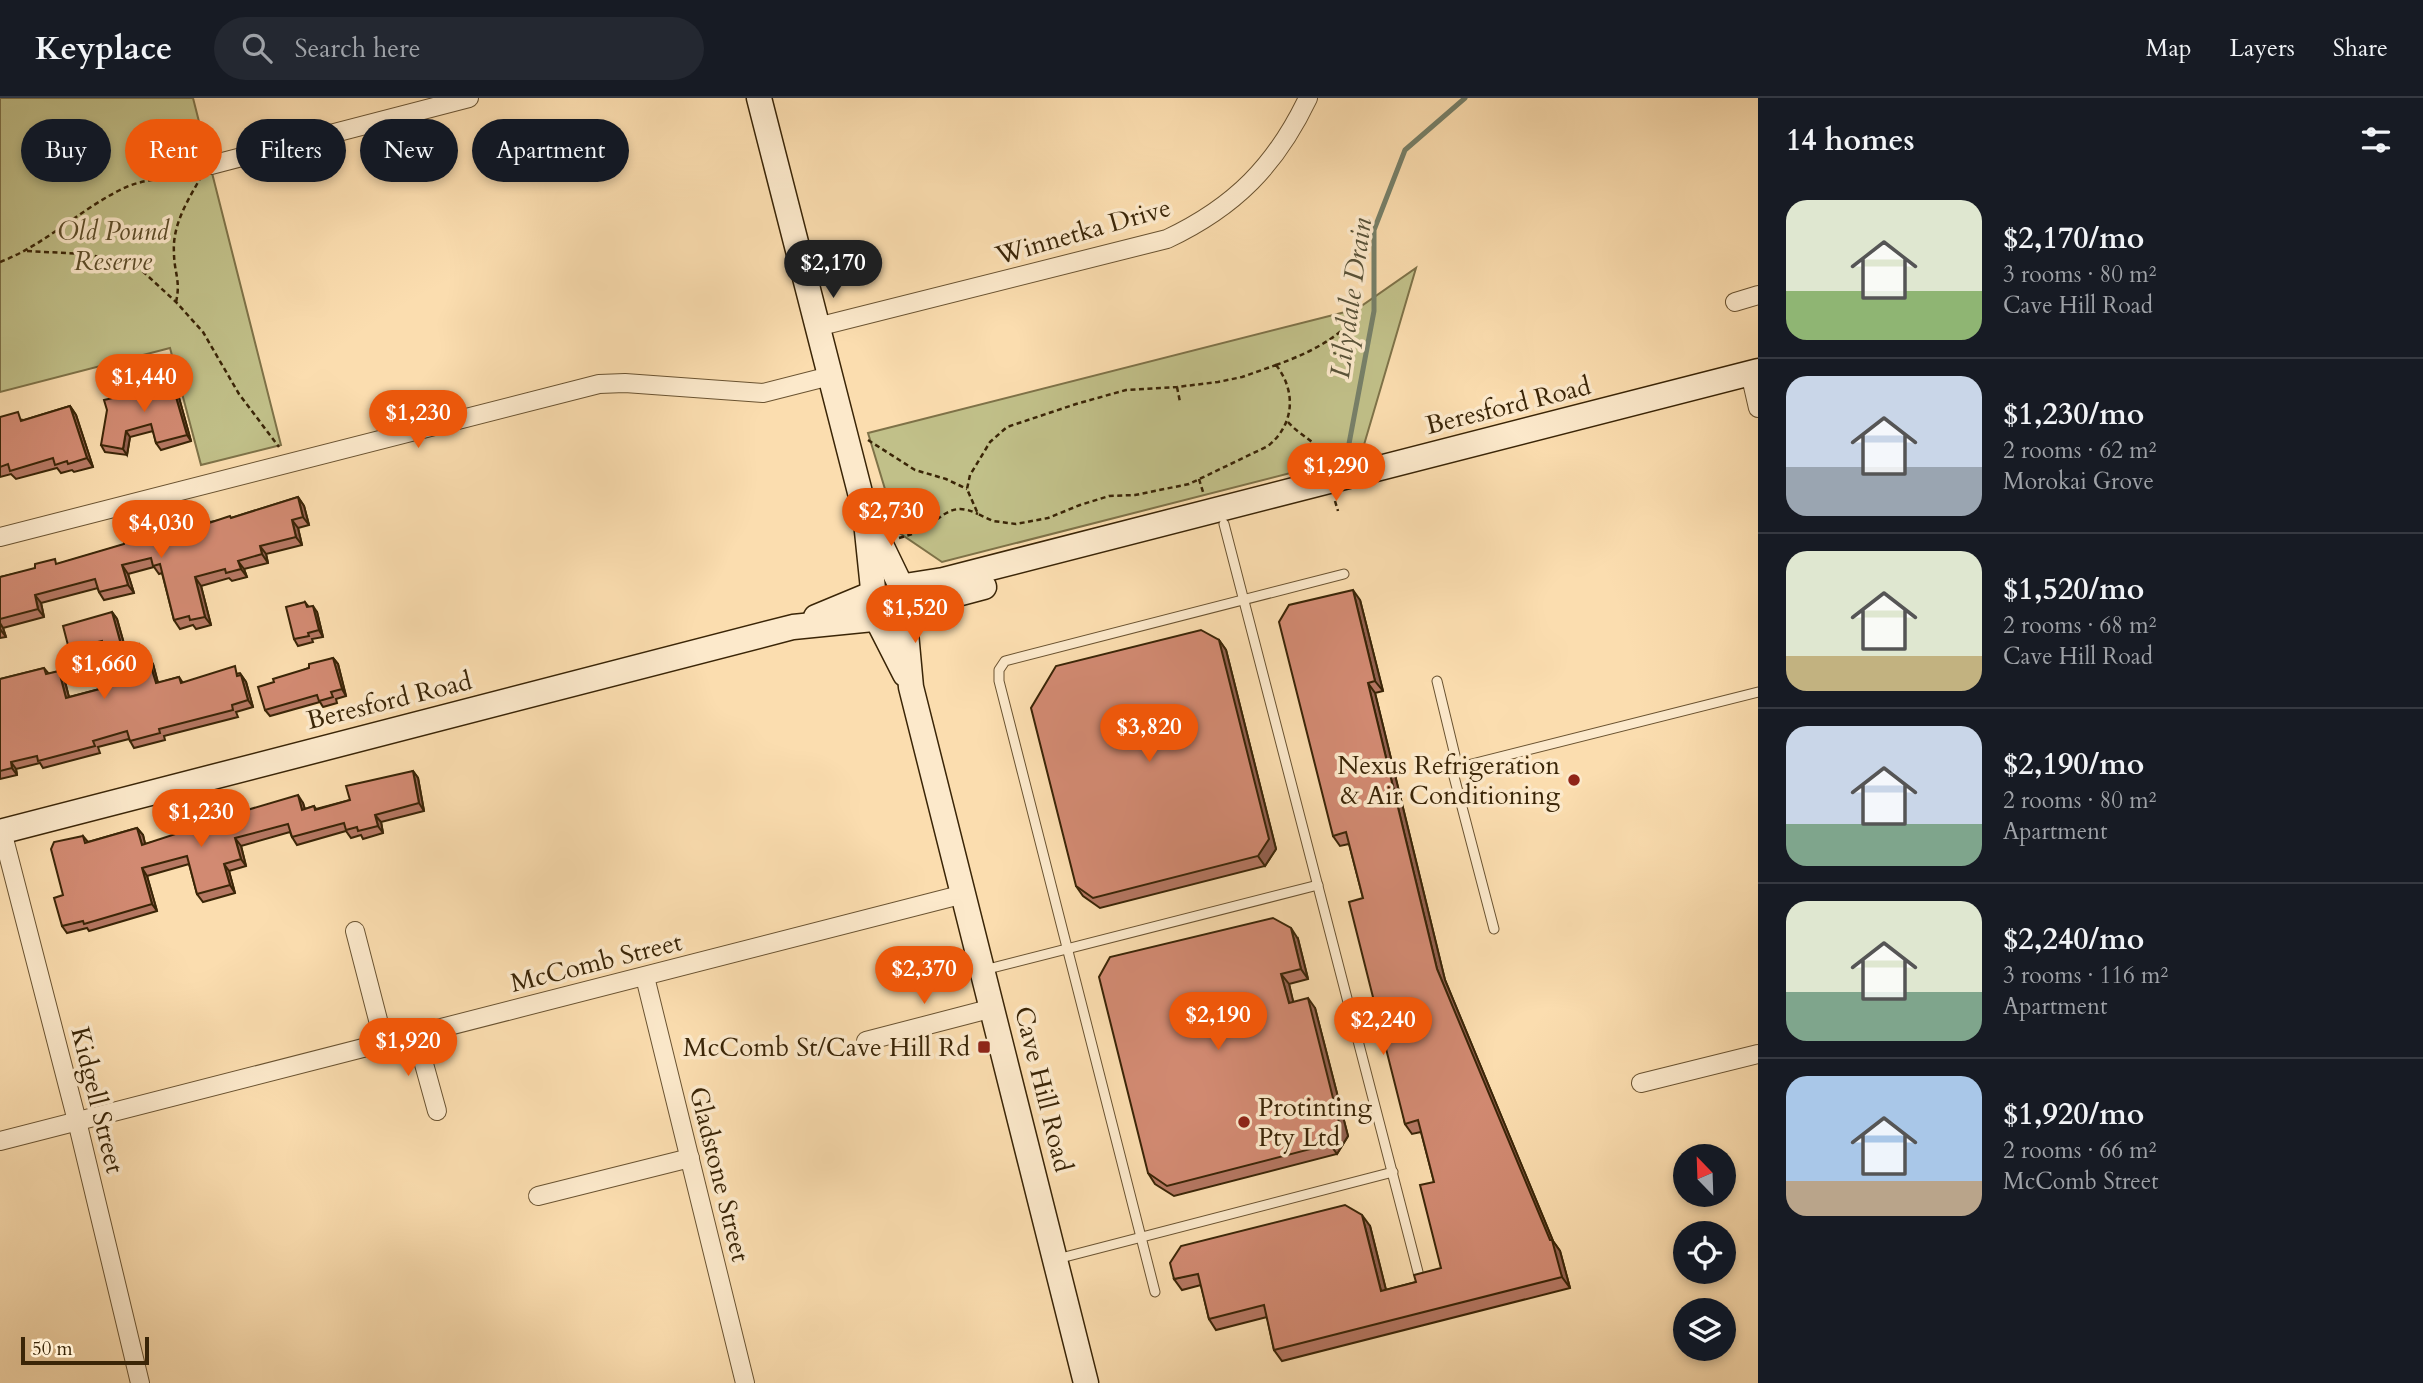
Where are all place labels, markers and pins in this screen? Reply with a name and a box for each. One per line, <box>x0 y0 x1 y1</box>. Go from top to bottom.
pin: $2,170 <box>776 240 890 300</box>
pin: $1,440 <box>87 354 201 414</box>
pin: $1,230 <box>361 390 475 450</box>
pin: $1,290 <box>1279 444 1393 503</box>
pin: $2,730 <box>834 489 948 548</box>
pin: $4,030 <box>104 500 218 560</box>
pin: $1,520 <box>858 586 972 645</box>
pin: $1,660 <box>47 642 161 701</box>
pin: $3,820 <box>1092 704 1206 764</box>
place label: Nexus Refrigeration & Air Conditioning <box>1337 748 1560 813</box>
marker: Nexus Refrigeration & Air Conditioning <box>1566 772 1582 788</box>
pin: $1,230 <box>144 790 258 849</box>
pin: $2,370 <box>867 946 981 1006</box>
pin: $2,190 <box>1161 992 1275 1052</box>
pin: $2,240 <box>1326 998 1440 1057</box>
pin: $1,920 <box>351 1018 465 1078</box>
place label: McComb St/Cave Hill Rd <box>683 1030 970 1065</box>
marker: McComb St/Cave Hill Rd <box>976 1039 992 1055</box>
place label: Protinting Pty Ltd <box>1258 1090 1373 1155</box>
marker: Protinting Pty Ltd <box>1236 1114 1252 1130</box>

